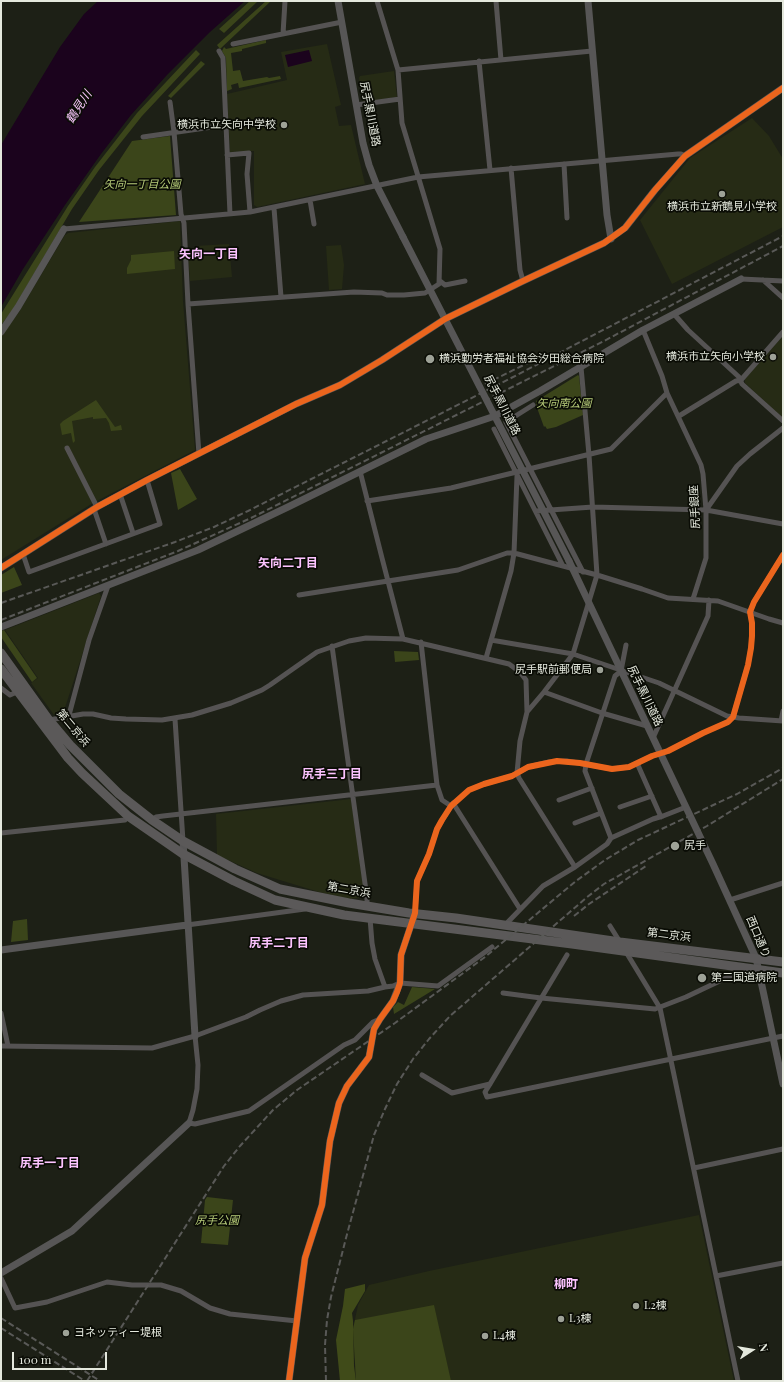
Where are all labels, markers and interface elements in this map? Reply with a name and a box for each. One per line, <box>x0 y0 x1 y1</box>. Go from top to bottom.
street label: 尻手黒川道路 <box>357 80 383 148</box>
water label: 鶴見川 <box>63 88 95 126</box>
place label: 横浜市立矢向中学校 <box>177 118 276 132</box>
marker: 横浜市立矢向中学校 <box>279 120 289 130</box>
park label: 矢向一丁目公園 <box>104 178 180 192</box>
marker: 横浜市立新鶴見小学校 <box>717 189 727 199</box>
place label: 横浜市立新鶴見小学校 <box>667 200 777 214</box>
district label: 矢向一丁目 <box>179 247 239 261</box>
place label: 横浜市立矢向小学校 <box>666 350 765 364</box>
place label: 横浜勤労者福祉協会汐田総合病院 <box>439 352 604 366</box>
marker: 横浜市立矢向小学校 <box>768 352 778 362</box>
marker: 横浜勤労者福祉協会汐田総合病院 <box>424 353 436 365</box>
street label: 尻手黒川道路 <box>481 373 523 437</box>
park label: 矢向南公園 <box>537 397 591 411</box>
street label: 尻手銀座 <box>687 485 703 529</box>
district label: 矢向二丁目 <box>258 556 318 570</box>
place label: 尻手駅前郵便局 <box>515 663 592 677</box>
street label: 尻手黒川道路 <box>625 663 665 729</box>
marker: 尻手駅前郵便局 <box>595 665 605 675</box>
street label: 第二京浜 <box>54 707 92 749</box>
district label: 尻手三丁目 <box>302 767 362 781</box>
place label: 尻手 <box>684 839 706 853</box>
marker: 尻手 <box>669 840 681 852</box>
street label: 第二京浜 <box>326 880 372 900</box>
street label: 西口通り <box>743 914 773 960</box>
street label: 第二京浜 <box>646 926 692 944</box>
district label: 尻手二丁目 <box>249 936 309 950</box>
place label: 第二国道病院 <box>711 971 777 985</box>
marker: 第二国道病院 <box>696 972 708 984</box>
district label: 尻手一丁目 <box>20 1156 80 1170</box>
park label: 尻手公園 <box>195 1214 239 1228</box>
district label: 柳町 <box>554 1277 578 1291</box>
place label: L2棟 <box>644 1299 667 1313</box>
marker: L2棟 <box>631 1301 641 1311</box>
place label: L3棟 <box>569 1312 591 1326</box>
marker: L3棟 <box>556 1314 566 1324</box>
place label: ヨネッティー堤根 <box>74 1326 162 1340</box>
marker: ヨネッティー堤根 <box>61 1328 71 1338</box>
place label: L4棟 <box>493 1329 516 1343</box>
north arrow <box>732 1330 772 1370</box>
marker: L4棟 <box>480 1331 490 1341</box>
text: N <box>756 1342 772 1353</box>
scale bar <box>14 1344 109 1370</box>
text: 100 m <box>19 1351 51 1367</box>

